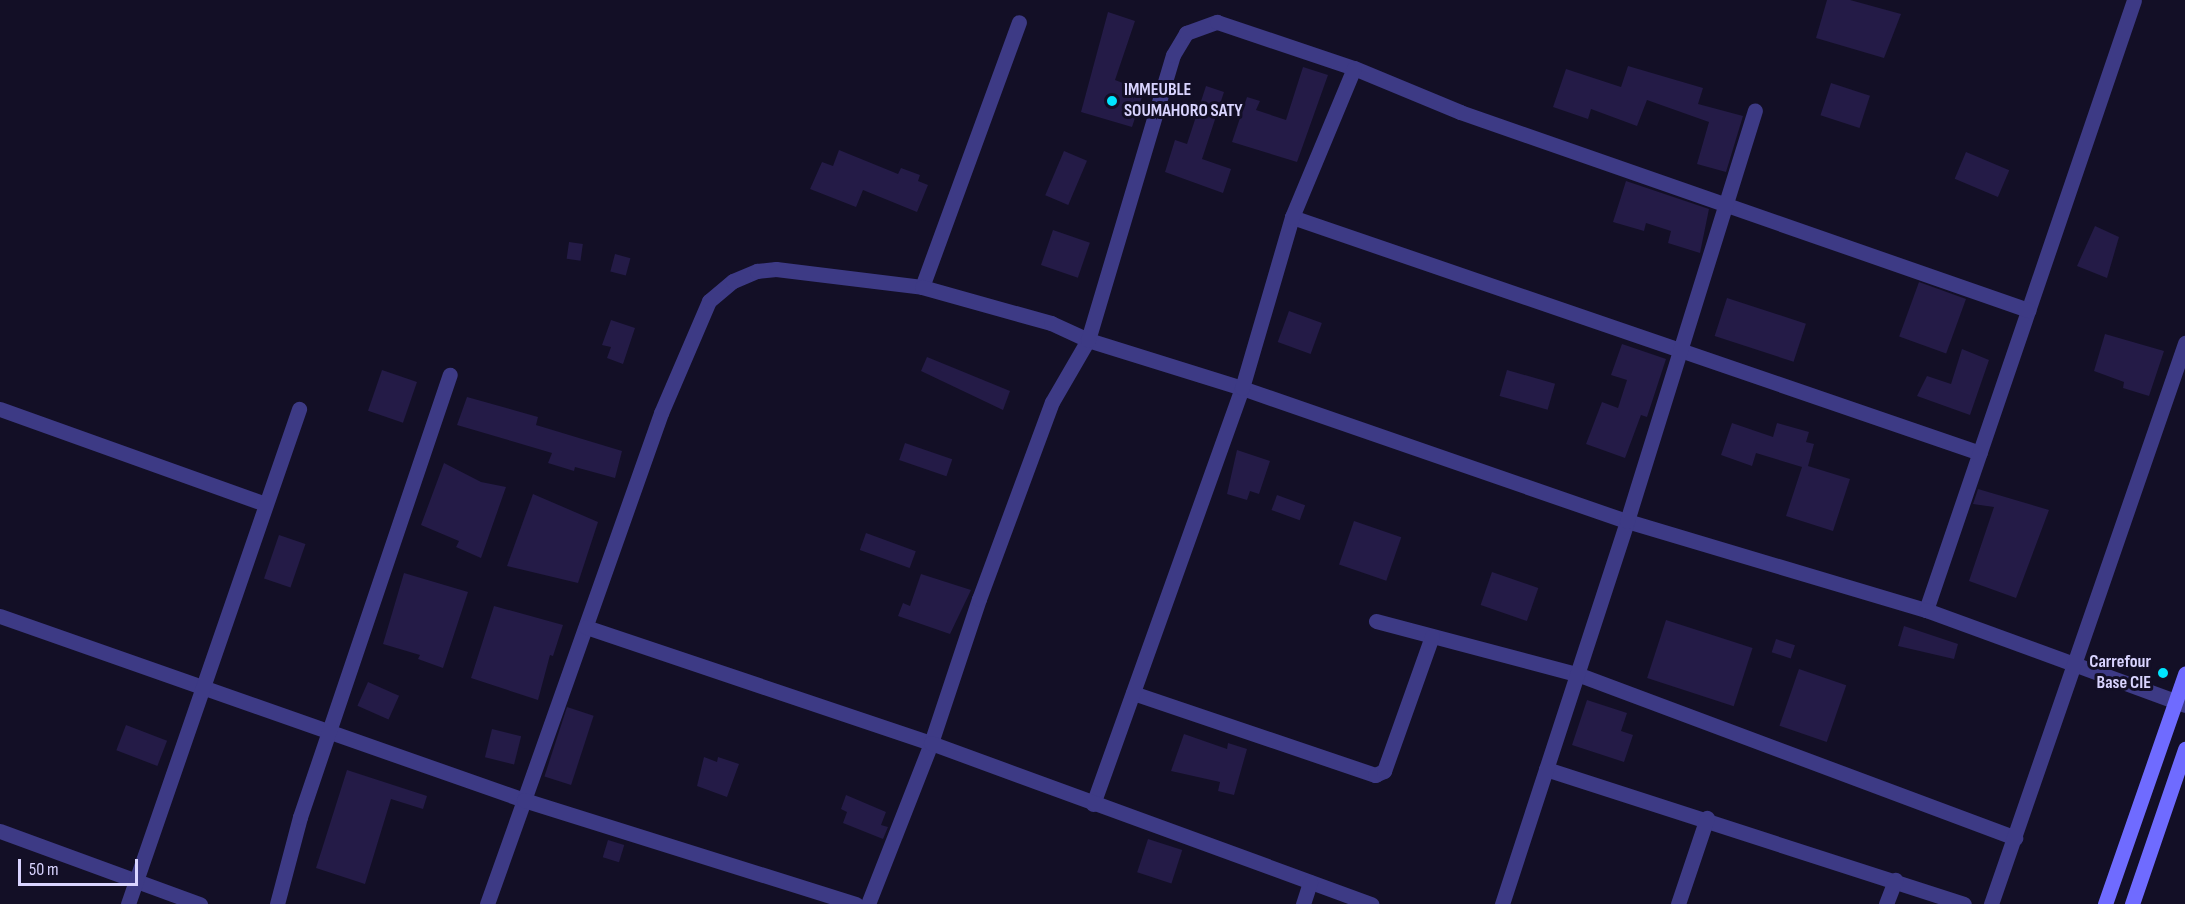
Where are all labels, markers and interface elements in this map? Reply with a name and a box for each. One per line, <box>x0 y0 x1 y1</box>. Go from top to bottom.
place label: IMMEUBLE SOUMAHORO SATY <box>1124 80 1243 122</box>
marker: IMMEUBLE SOUMAHORO SATY <box>1105 94 1119 108</box>
place label: Carrefour Base CIE <box>2089 652 2151 694</box>
marker: Carrefour Base CIE <box>2156 666 2170 680</box>
scale bar <box>21 847 141 885</box>
text: 50 m <box>29 859 59 880</box>

